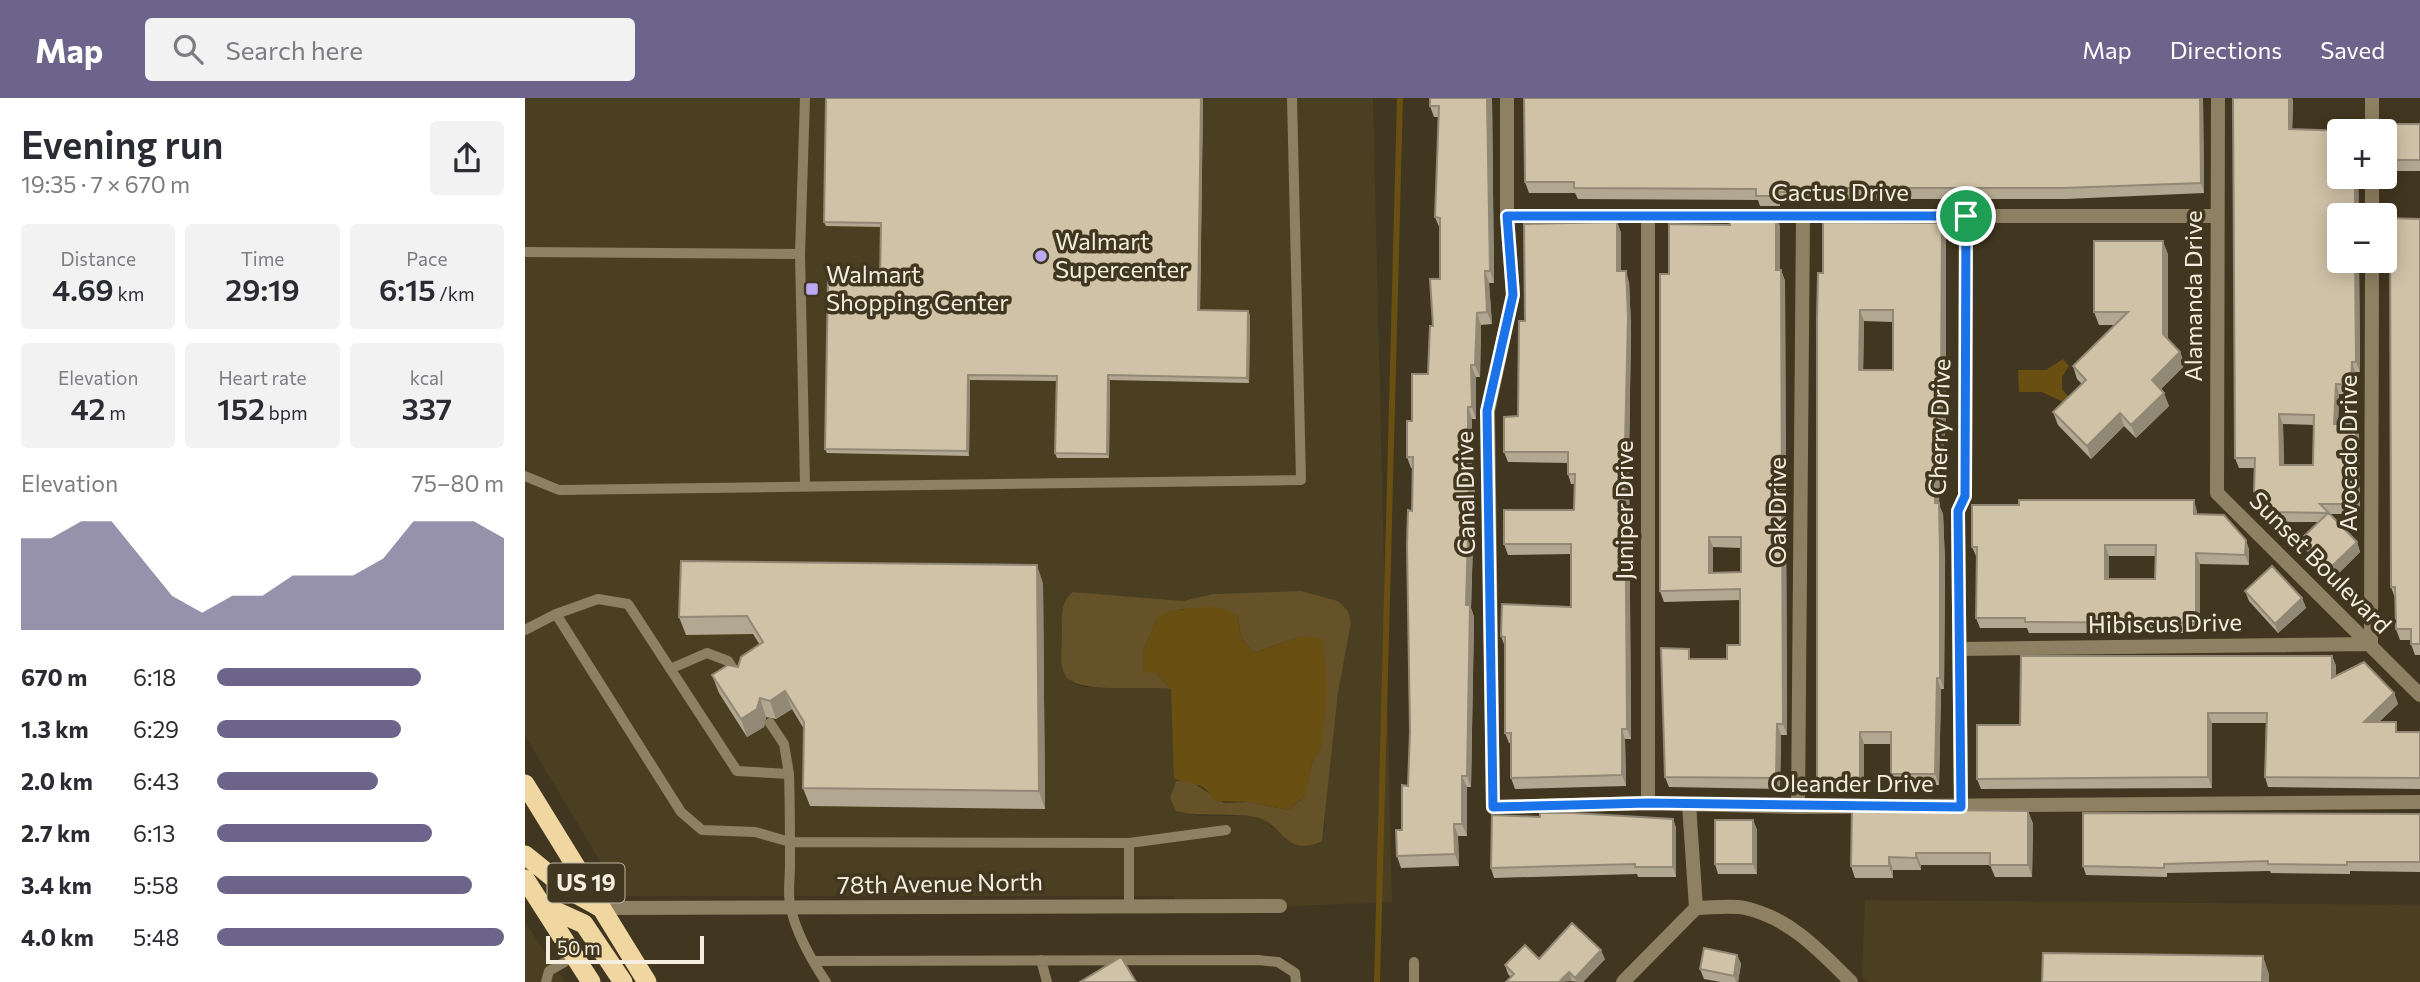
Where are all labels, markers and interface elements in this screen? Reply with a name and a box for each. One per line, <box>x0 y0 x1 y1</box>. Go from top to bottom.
search box <box>145 18 635 81</box>
text: Map <box>35 29 103 70</box>
icon: search <box>169 30 207 68</box>
text: Search here <box>225 34 363 65</box>
text: Map <box>2082 35 2132 64</box>
text: Directions <box>2170 35 2282 64</box>
text: Saved <box>2320 35 2385 64</box>
map controls <box>2327 119 2397 273</box>
button: + <box>2327 119 2397 189</box>
text: Evening run <box>21 120 224 167</box>
button: share <box>430 121 504 195</box>
text: 19:35 · 7 × 670 m <box>21 170 190 198</box>
street label: Cactus Drive <box>1771 177 1909 206</box>
pin <box>1936 186 1996 246</box>
icon: arrive <box>1947 197 1985 235</box>
button: − <box>2327 203 2397 273</box>
street label: Alamanda Drive <box>2178 210 2207 382</box>
place label: Walmart Supercenter <box>1055 226 1189 283</box>
text: Distance <box>60 247 136 270</box>
text: Time <box>241 247 284 270</box>
text: Pace <box>406 247 447 270</box>
marker: Walmart Supercenter <box>1033 248 1049 264</box>
place label: Walmart Shopping Center <box>826 259 1009 316</box>
text: 4.69 <box>52 270 114 307</box>
text: 29:19 <box>225 270 300 307</box>
text: 6:15 <box>379 270 436 307</box>
marker: Walmart Shopping Center <box>804 281 820 297</box>
text: km <box>114 282 144 305</box>
text: /km <box>436 282 475 305</box>
street label: Cherry Drive <box>1922 358 1955 496</box>
text: Elevation <box>58 366 138 389</box>
text: Heart rate <box>218 366 307 389</box>
text: kcal <box>410 366 444 389</box>
street label: Avocado Drive <box>2333 374 2362 532</box>
text: 42 <box>71 389 106 426</box>
text: 152 <box>217 389 265 426</box>
text: 337 <box>402 389 452 426</box>
text: m <box>106 401 126 424</box>
text: bpm <box>265 401 308 424</box>
street label: Canal Drive <box>1449 431 1480 555</box>
street label: Juniper Drive <box>1609 440 1638 580</box>
street label: Oak Drive <box>1762 457 1791 565</box>
text: Elevation <box>21 469 118 497</box>
text: 75–80 m <box>412 469 504 497</box>
street label: Sunset Boulevard <box>2244 485 2398 639</box>
street label: Hibiscus Drive <box>2088 607 2242 638</box>
text: 670 m <box>21 663 87 691</box>
text: 6:18 <box>133 663 176 691</box>
text: 1.3 km <box>21 715 89 743</box>
text: 6:29 <box>133 715 179 743</box>
text: 2.0 km <box>21 767 93 795</box>
text: 6:43 <box>133 767 179 795</box>
street label: Oleander Drive <box>1770 768 1934 797</box>
text: 2.7 km <box>21 819 90 847</box>
text: 6:13 <box>133 819 175 847</box>
road number: US 19 <box>547 863 625 902</box>
street label: 78th Avenue North <box>837 866 1043 899</box>
text: 3.4 km <box>21 871 92 899</box>
text: 5:58 <box>133 871 179 899</box>
text: 4.0 km <box>21 923 94 951</box>
text: 5:48 <box>133 923 179 951</box>
scale bar <box>546 933 703 965</box>
text: 50 m <box>557 936 601 959</box>

